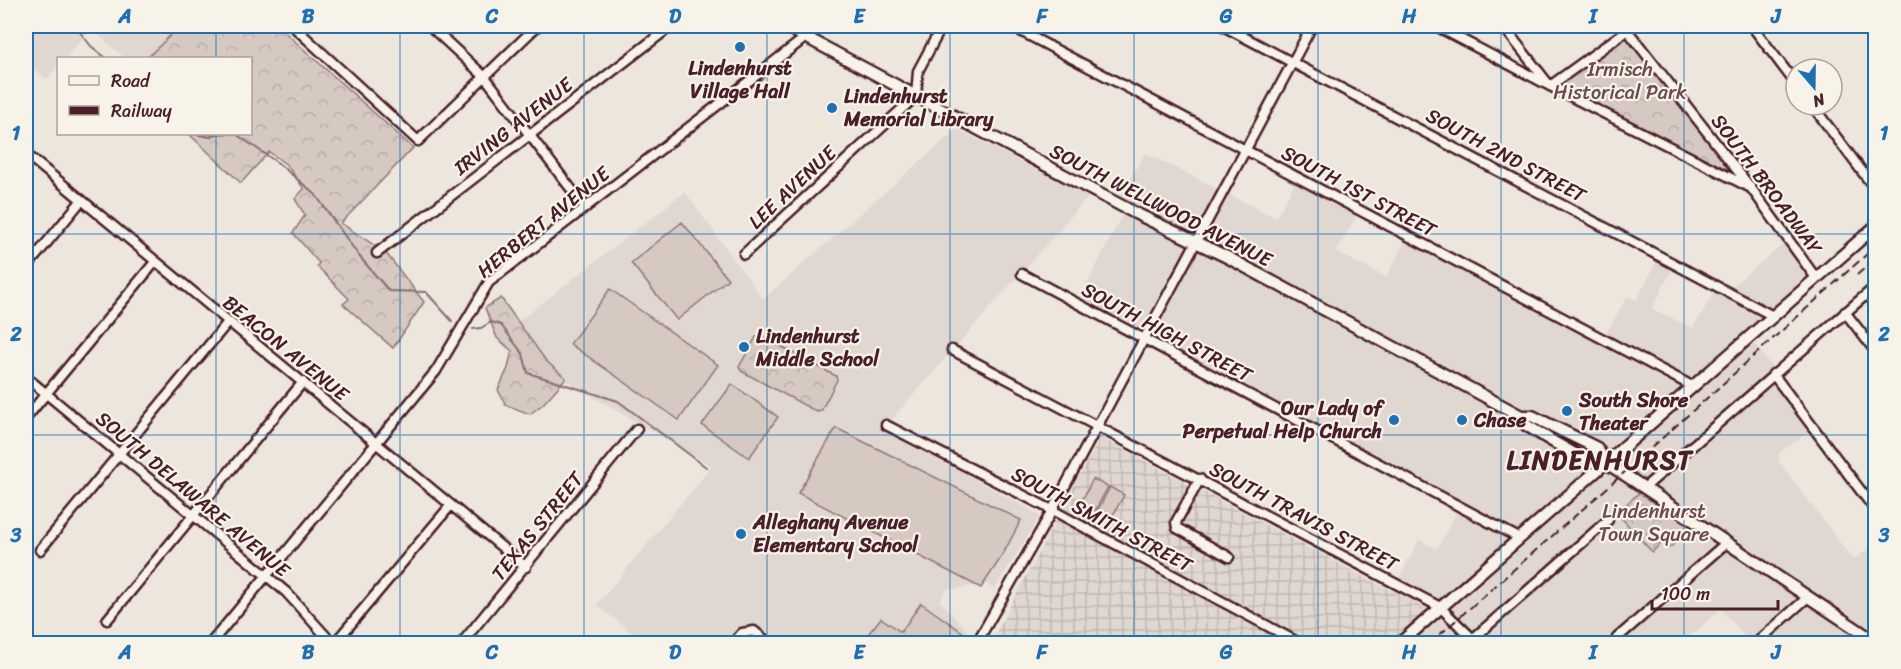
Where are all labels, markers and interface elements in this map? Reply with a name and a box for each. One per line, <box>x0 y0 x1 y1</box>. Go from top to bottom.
text: A <box>117 0 132 34</box>
text: B <box>302 0 315 34</box>
text: C <box>485 0 499 34</box>
text: D <box>669 0 682 34</box>
text: E <box>853 0 866 34</box>
text: F <box>1036 0 1049 34</box>
text: G <box>1219 0 1233 34</box>
text: H <box>1401 0 1417 34</box>
text: I <box>1588 0 1599 34</box>
text: J <box>1770 0 1782 34</box>
marker: Lindenhurst Village Hall <box>733 40 747 54</box>
place label: Lindenhurst Village Hall <box>688 51 792 109</box>
park label: Irmisch Historical Park <box>1553 52 1687 110</box>
legend <box>57 57 252 135</box>
north arrow <box>1784 57 1844 117</box>
text: Road <box>111 65 151 97</box>
street label: IRVING AVENUE <box>445 67 582 185</box>
place label: Lindenhurst Memorial Library <box>843 79 994 137</box>
text: N <box>1808 85 1830 116</box>
text: Railway <box>111 95 173 127</box>
street label: SOUTH 2ND STREET <box>1419 98 1593 213</box>
marker: Lindenhurst Memorial Library <box>825 101 839 115</box>
street label: SOUTH BROADWAY <box>1702 106 1832 263</box>
text: 1 <box>12 116 21 151</box>
text: 1 <box>1880 116 1889 151</box>
street label: SOUTH WELLWOOD AVENUE <box>1043 134 1280 278</box>
street label: LEE AVENUE <box>740 135 846 238</box>
street label: SOUTH 1ST STREET <box>1275 136 1444 248</box>
street label: HERBERT AVENUE <box>469 156 619 287</box>
street label: SOUTH HIGH STREET <box>1075 273 1260 393</box>
street label: BEACON AVENUE <box>215 286 358 412</box>
text: 2 <box>9 317 22 352</box>
text: 2 <box>1877 317 1890 352</box>
place label: Lindenhurst Middle School <box>755 319 880 377</box>
marker: Lindenhurst Middle School <box>737 340 751 354</box>
place label: South Shore Theater <box>1578 383 1689 441</box>
place label: Our Lady of Perpetual Help Church <box>1183 391 1385 449</box>
street label: SOUTH DELAWARE AVENUE <box>87 402 299 588</box>
place label: Chase <box>1473 403 1527 438</box>
marker: South Shore Theater <box>1560 404 1574 418</box>
marker: Our Lady of Perpetual Help Church <box>1387 413 1401 427</box>
marker: Chase <box>1455 413 1469 427</box>
district label: LINDENHURST <box>1506 437 1695 483</box>
street label: SOUTH TRAVIS STREET <box>1203 452 1406 582</box>
street label: SOUTH SMITH STREET <box>1005 457 1200 583</box>
street label: TEXAS STREET <box>482 462 594 589</box>
park label: Lindenhurst Town Square <box>1599 494 1709 552</box>
place label: Alleghany Avenue Elementary School <box>752 505 919 563</box>
text: 3 <box>10 518 22 553</box>
text: 3 <box>1878 518 1890 553</box>
marker: Alleghany Avenue Elementary School <box>734 527 748 541</box>
scale bar <box>1652 573 1778 611</box>
text: 100 m <box>1661 578 1710 610</box>
text: A <box>117 635 132 669</box>
text: B <box>302 635 315 669</box>
text: C <box>485 635 499 669</box>
text: D <box>669 635 682 669</box>
text: E <box>853 635 866 669</box>
text: F <box>1036 635 1049 669</box>
text: G <box>1219 635 1233 669</box>
text: H <box>1401 635 1417 669</box>
text: I <box>1588 635 1599 669</box>
text: J <box>1770 635 1782 669</box>

